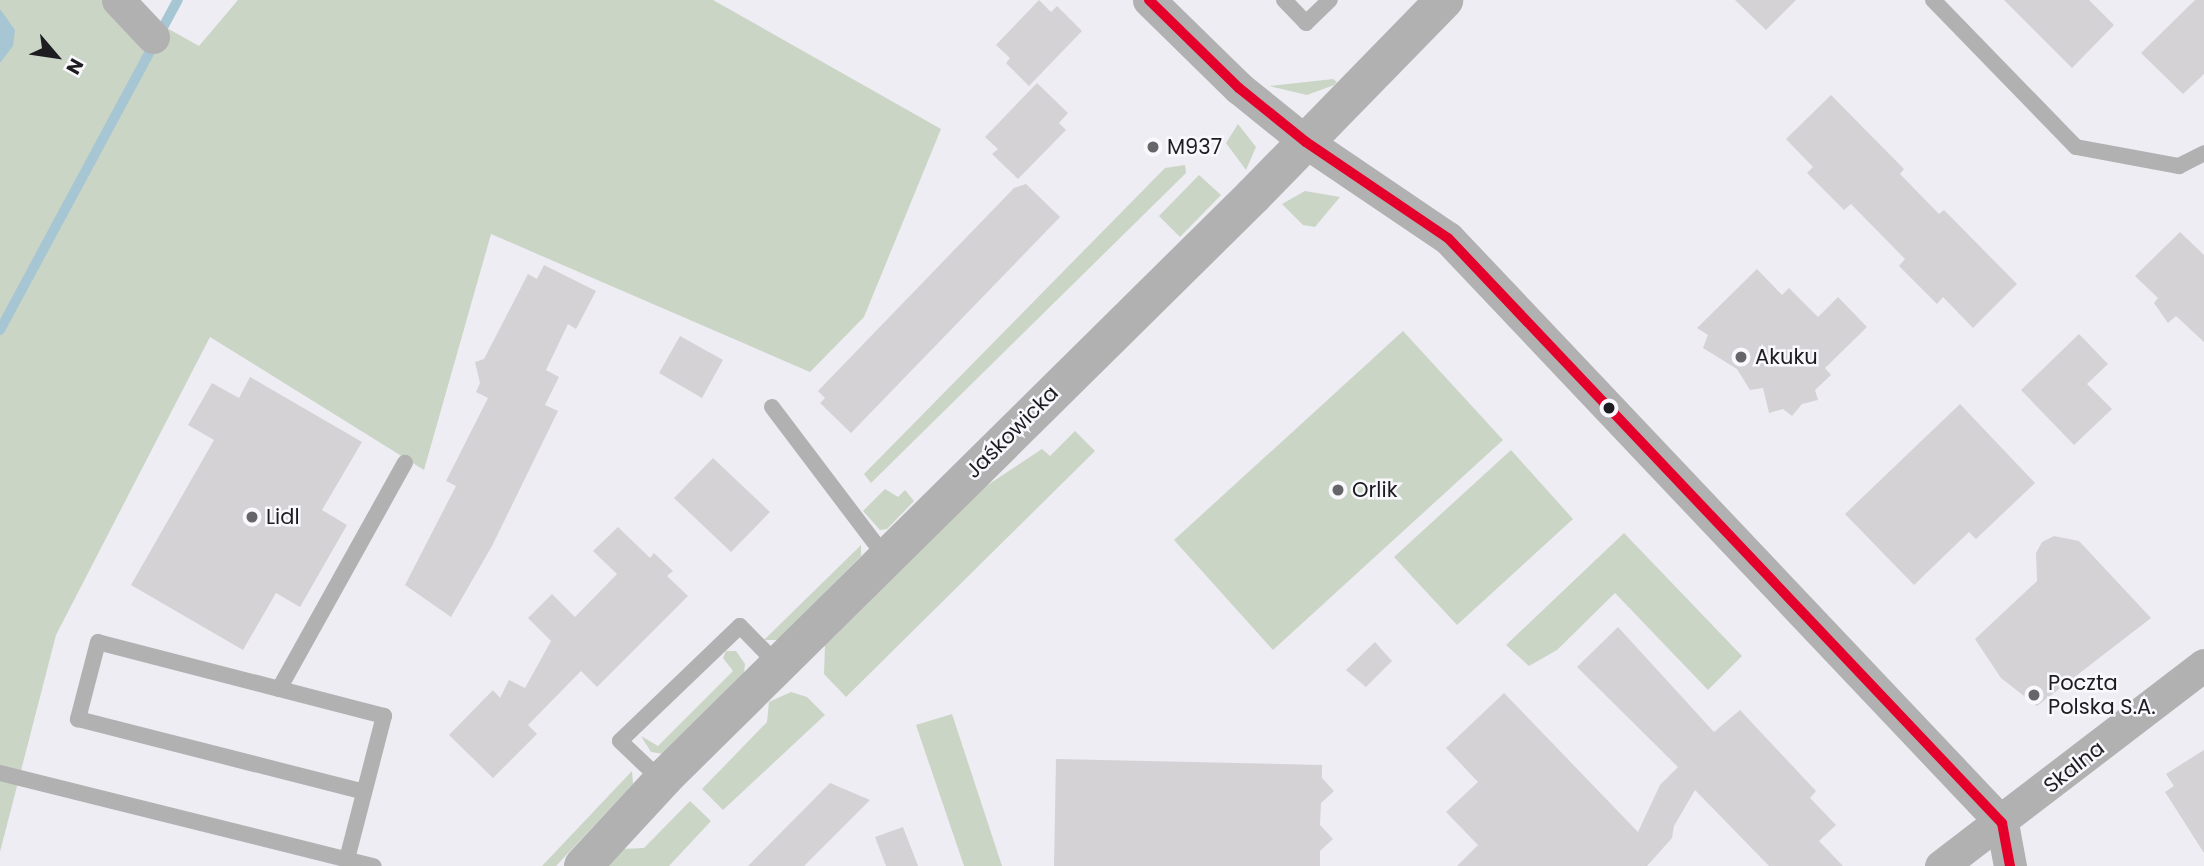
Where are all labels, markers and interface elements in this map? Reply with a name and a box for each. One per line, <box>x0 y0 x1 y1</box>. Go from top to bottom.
north arrow <box>21 21 91 91</box>
text: N <box>60 54 90 79</box>
place label: M937 <box>1167 134 1222 160</box>
marker: M937 <box>1145 139 1161 155</box>
place label: Akuku <box>1755 344 1818 370</box>
marker: Akuku <box>1733 349 1749 365</box>
street label: Jaśkowicka <box>960 380 1064 484</box>
unlabelled marker <box>1602 401 1616 415</box>
place label: Orlik <box>1352 477 1397 503</box>
marker: Orlik <box>1330 482 1346 498</box>
place label: Lidl <box>266 504 300 530</box>
marker: Lidl <box>244 509 260 525</box>
place label: Poczta Polska S.A. <box>2048 670 2156 720</box>
marker: Poczta Polska S.A. <box>2026 687 2042 703</box>
street label: Skalna <box>2039 735 2109 799</box>

